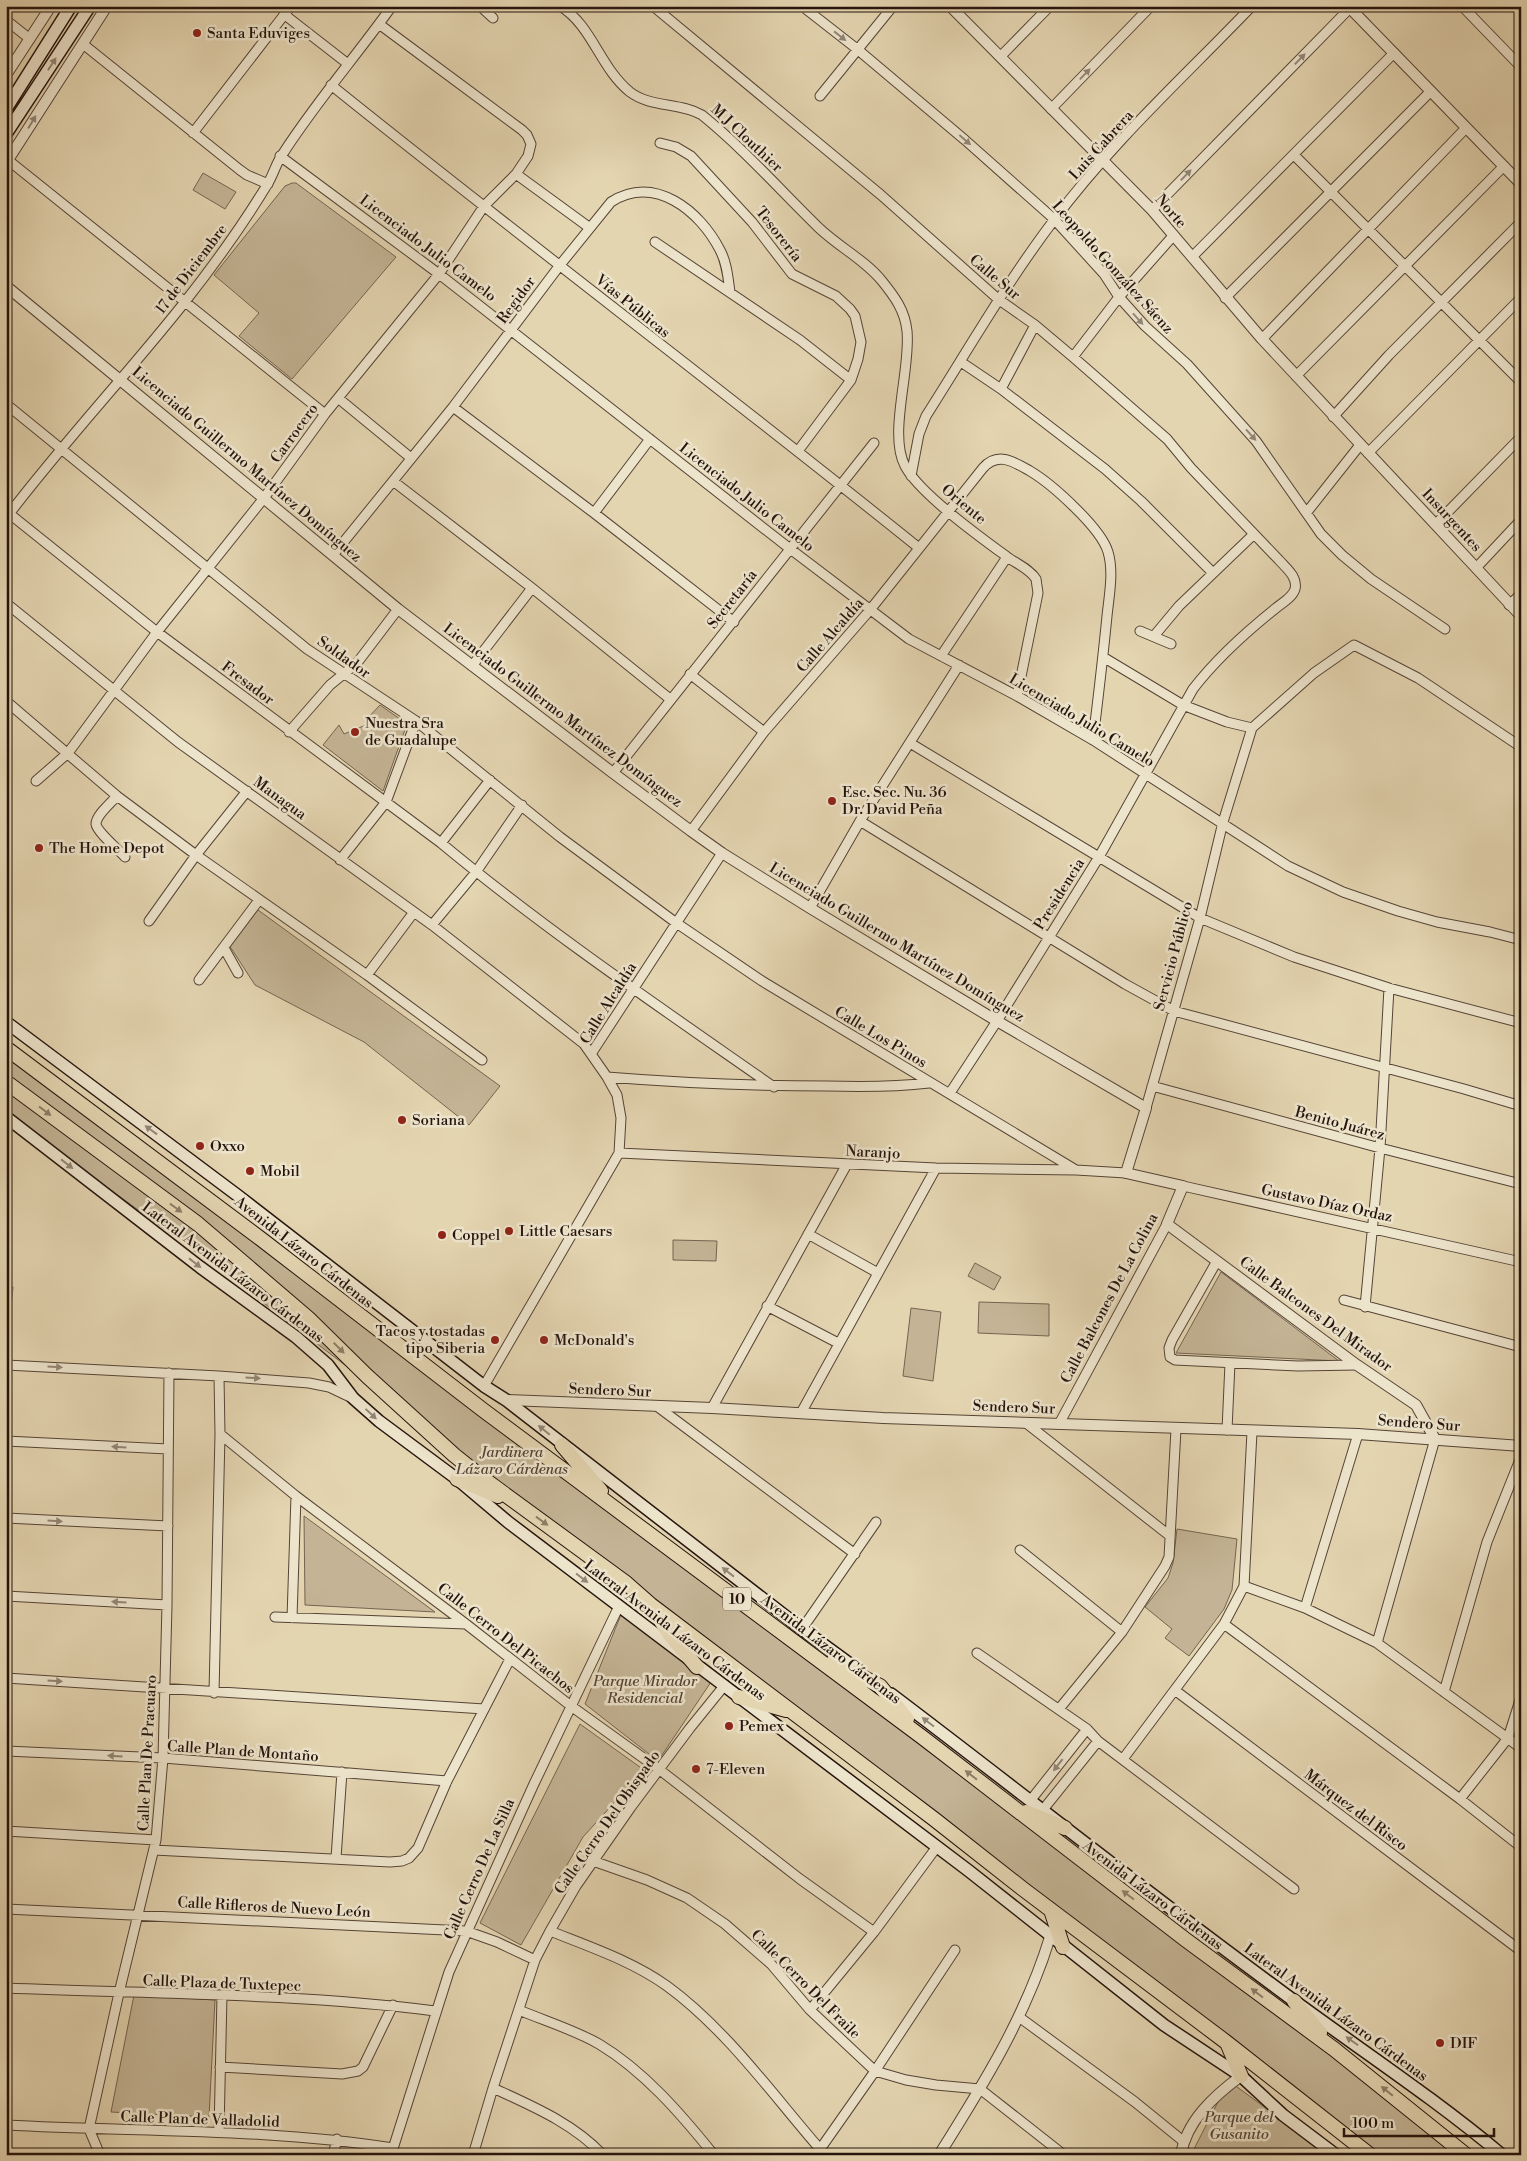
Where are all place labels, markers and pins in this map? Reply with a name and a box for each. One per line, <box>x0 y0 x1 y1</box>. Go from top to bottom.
place label: Santa Eduviges <box>207 24 310 43</box>
marker: Santa Eduviges <box>191 27 203 39</box>
place label: Nuestra Sra de Guadalupe <box>365 714 457 750</box>
marker: Nuestra Sra de Guadalupe <box>349 726 361 738</box>
place label: Esc. Sec. Nu. 36 Dr. David Peña <box>842 783 947 819</box>
marker: Esc. Sec. Nu. 36 Dr. David Peña <box>826 795 838 807</box>
place label: The Home Depot <box>49 839 165 858</box>
marker: The Home Depot <box>33 842 45 854</box>
place label: Soriana <box>412 1111 465 1130</box>
marker: Soriana <box>396 1114 408 1126</box>
place label: Oxxo <box>210 1137 245 1156</box>
marker: Oxxo <box>194 1140 206 1152</box>
place label: Mobil <box>260 1162 300 1181</box>
marker: Mobil <box>244 1165 256 1177</box>
place label: Little Caesars <box>519 1222 612 1241</box>
marker: Little Caesars <box>503 1225 515 1237</box>
place label: Coppel <box>452 1226 501 1245</box>
marker: Coppel <box>436 1229 448 1241</box>
place label: Tacos y tostadas tipo Siberia <box>376 1322 485 1358</box>
place label: McDonald's <box>554 1331 634 1350</box>
marker: Tacos y tostadas tipo Siberia <box>489 1334 501 1346</box>
marker: McDonald's <box>538 1334 550 1346</box>
place label: Pemex <box>739 1717 785 1736</box>
marker: Pemex <box>723 1720 735 1732</box>
place label: 7-Eleven <box>706 1760 765 1779</box>
marker: 7-Eleven <box>690 1763 702 1775</box>
place label: DIF <box>1450 2034 1477 2053</box>
marker: DIF <box>1434 2037 1446 2049</box>

